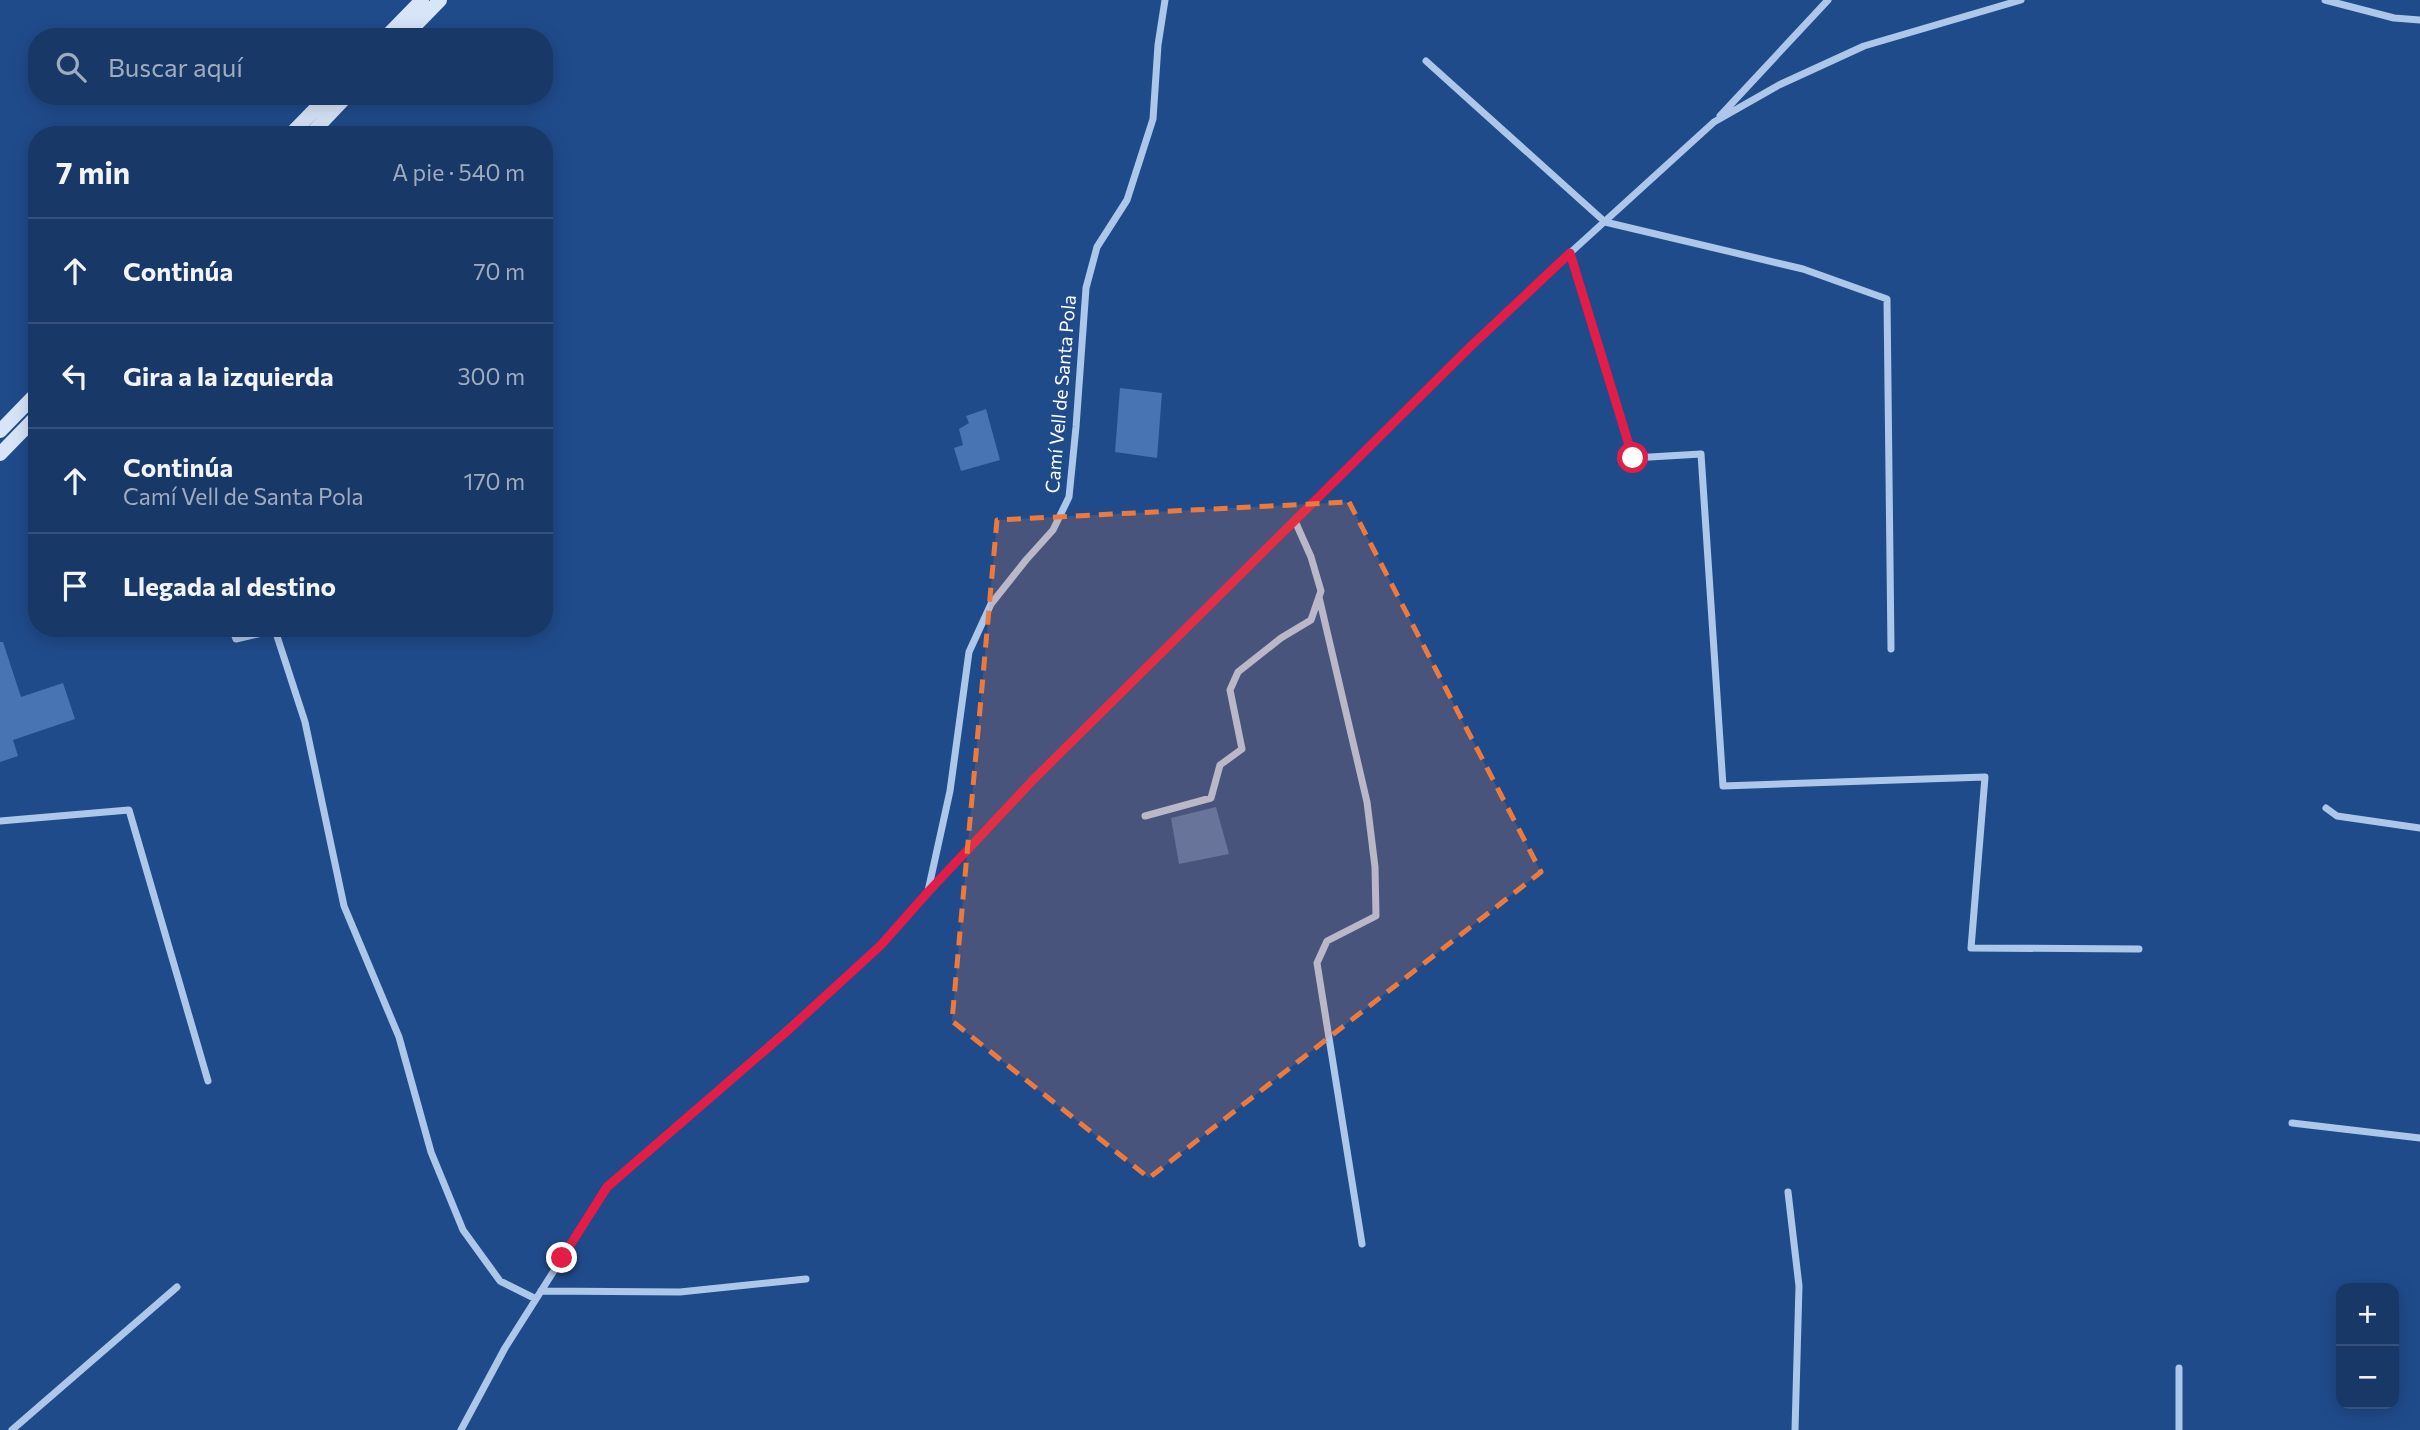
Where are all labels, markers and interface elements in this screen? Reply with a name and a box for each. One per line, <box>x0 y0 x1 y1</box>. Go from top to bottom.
search box <box>28 28 553 105</box>
icon: search <box>52 48 90 86</box>
text: Buscar aquí <box>108 51 243 82</box>
text: 7 min <box>56 153 130 190</box>
text: A pie · 540 m <box>392 158 525 186</box>
icon: ahead <box>56 252 94 290</box>
text: Continúa <box>123 255 233 286</box>
text: 70 m <box>473 257 525 285</box>
street label: Camí Vell de Santa Pola <box>1040 294 1080 494</box>
icon: left <box>56 357 94 395</box>
text: Gira a la izquierda <box>123 360 334 391</box>
text: 300 m <box>457 362 525 390</box>
route start <box>1617 442 1648 473</box>
text: Continúa <box>123 451 233 482</box>
icon: ahead <box>56 462 94 500</box>
text: 170 m <box>464 467 525 495</box>
text: Camí Vell de Santa Pola <box>123 482 364 510</box>
icon: arrive <box>56 567 94 605</box>
text: Llegada al destino <box>123 570 336 601</box>
route end <box>546 1242 577 1273</box>
map controls <box>2336 1283 2399 1409</box>
button: + <box>2336 1283 2399 1346</box>
button: − <box>2336 1346 2399 1409</box>

